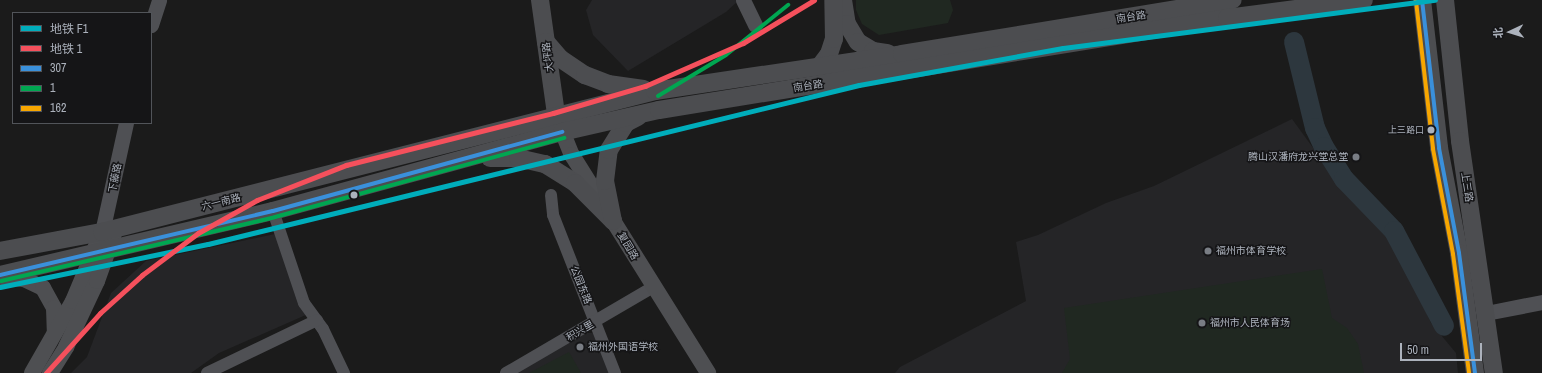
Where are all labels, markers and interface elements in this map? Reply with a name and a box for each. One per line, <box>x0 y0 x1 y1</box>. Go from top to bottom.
street label: 南台路 <box>1115 9 1147 25</box>
legend <box>12 12 152 124</box>
north arrow <box>1490 12 1530 52</box>
text: 地铁 F1 <box>50 21 88 37</box>
text: 北 <box>1491 27 1505 39</box>
text: 地铁 1 <box>50 41 82 57</box>
street label: 大坪路 <box>540 41 556 73</box>
text: 307 <box>50 60 66 76</box>
street label: 南台路 <box>792 78 824 94</box>
text: 1 <box>50 80 55 96</box>
text: 162 <box>50 100 66 116</box>
place label: 上三路口 <box>1388 125 1424 135</box>
marker: 上三路口 <box>1426 125 1436 135</box>
place label: 腾山汉潘府龙兴堂总堂 <box>1248 151 1348 163</box>
marker: 腾山汉潘府龙兴堂总堂 <box>1351 152 1361 162</box>
street label: 下藤路 <box>106 162 124 194</box>
street label: 上三路 <box>1459 171 1475 203</box>
unlabelled marker <box>349 190 359 200</box>
street label: 六一南路 <box>200 191 242 213</box>
street label: 复园路 <box>615 230 641 262</box>
place label: 福州市体育学校 <box>1216 245 1286 257</box>
marker: 福州市体育学校 <box>1203 246 1213 256</box>
street label: 公园东路 <box>568 264 594 306</box>
place label: 福州市人民体育场 <box>1210 317 1290 329</box>
street label: 积兴里 <box>564 318 596 344</box>
marker: 福州市人民体育场 <box>1197 318 1207 328</box>
scale bar <box>1402 335 1484 361</box>
place label: 福州外国语学校 <box>588 341 658 353</box>
marker: 福州外国语学校 <box>575 342 585 352</box>
text: 50 m <box>1407 342 1429 358</box>

